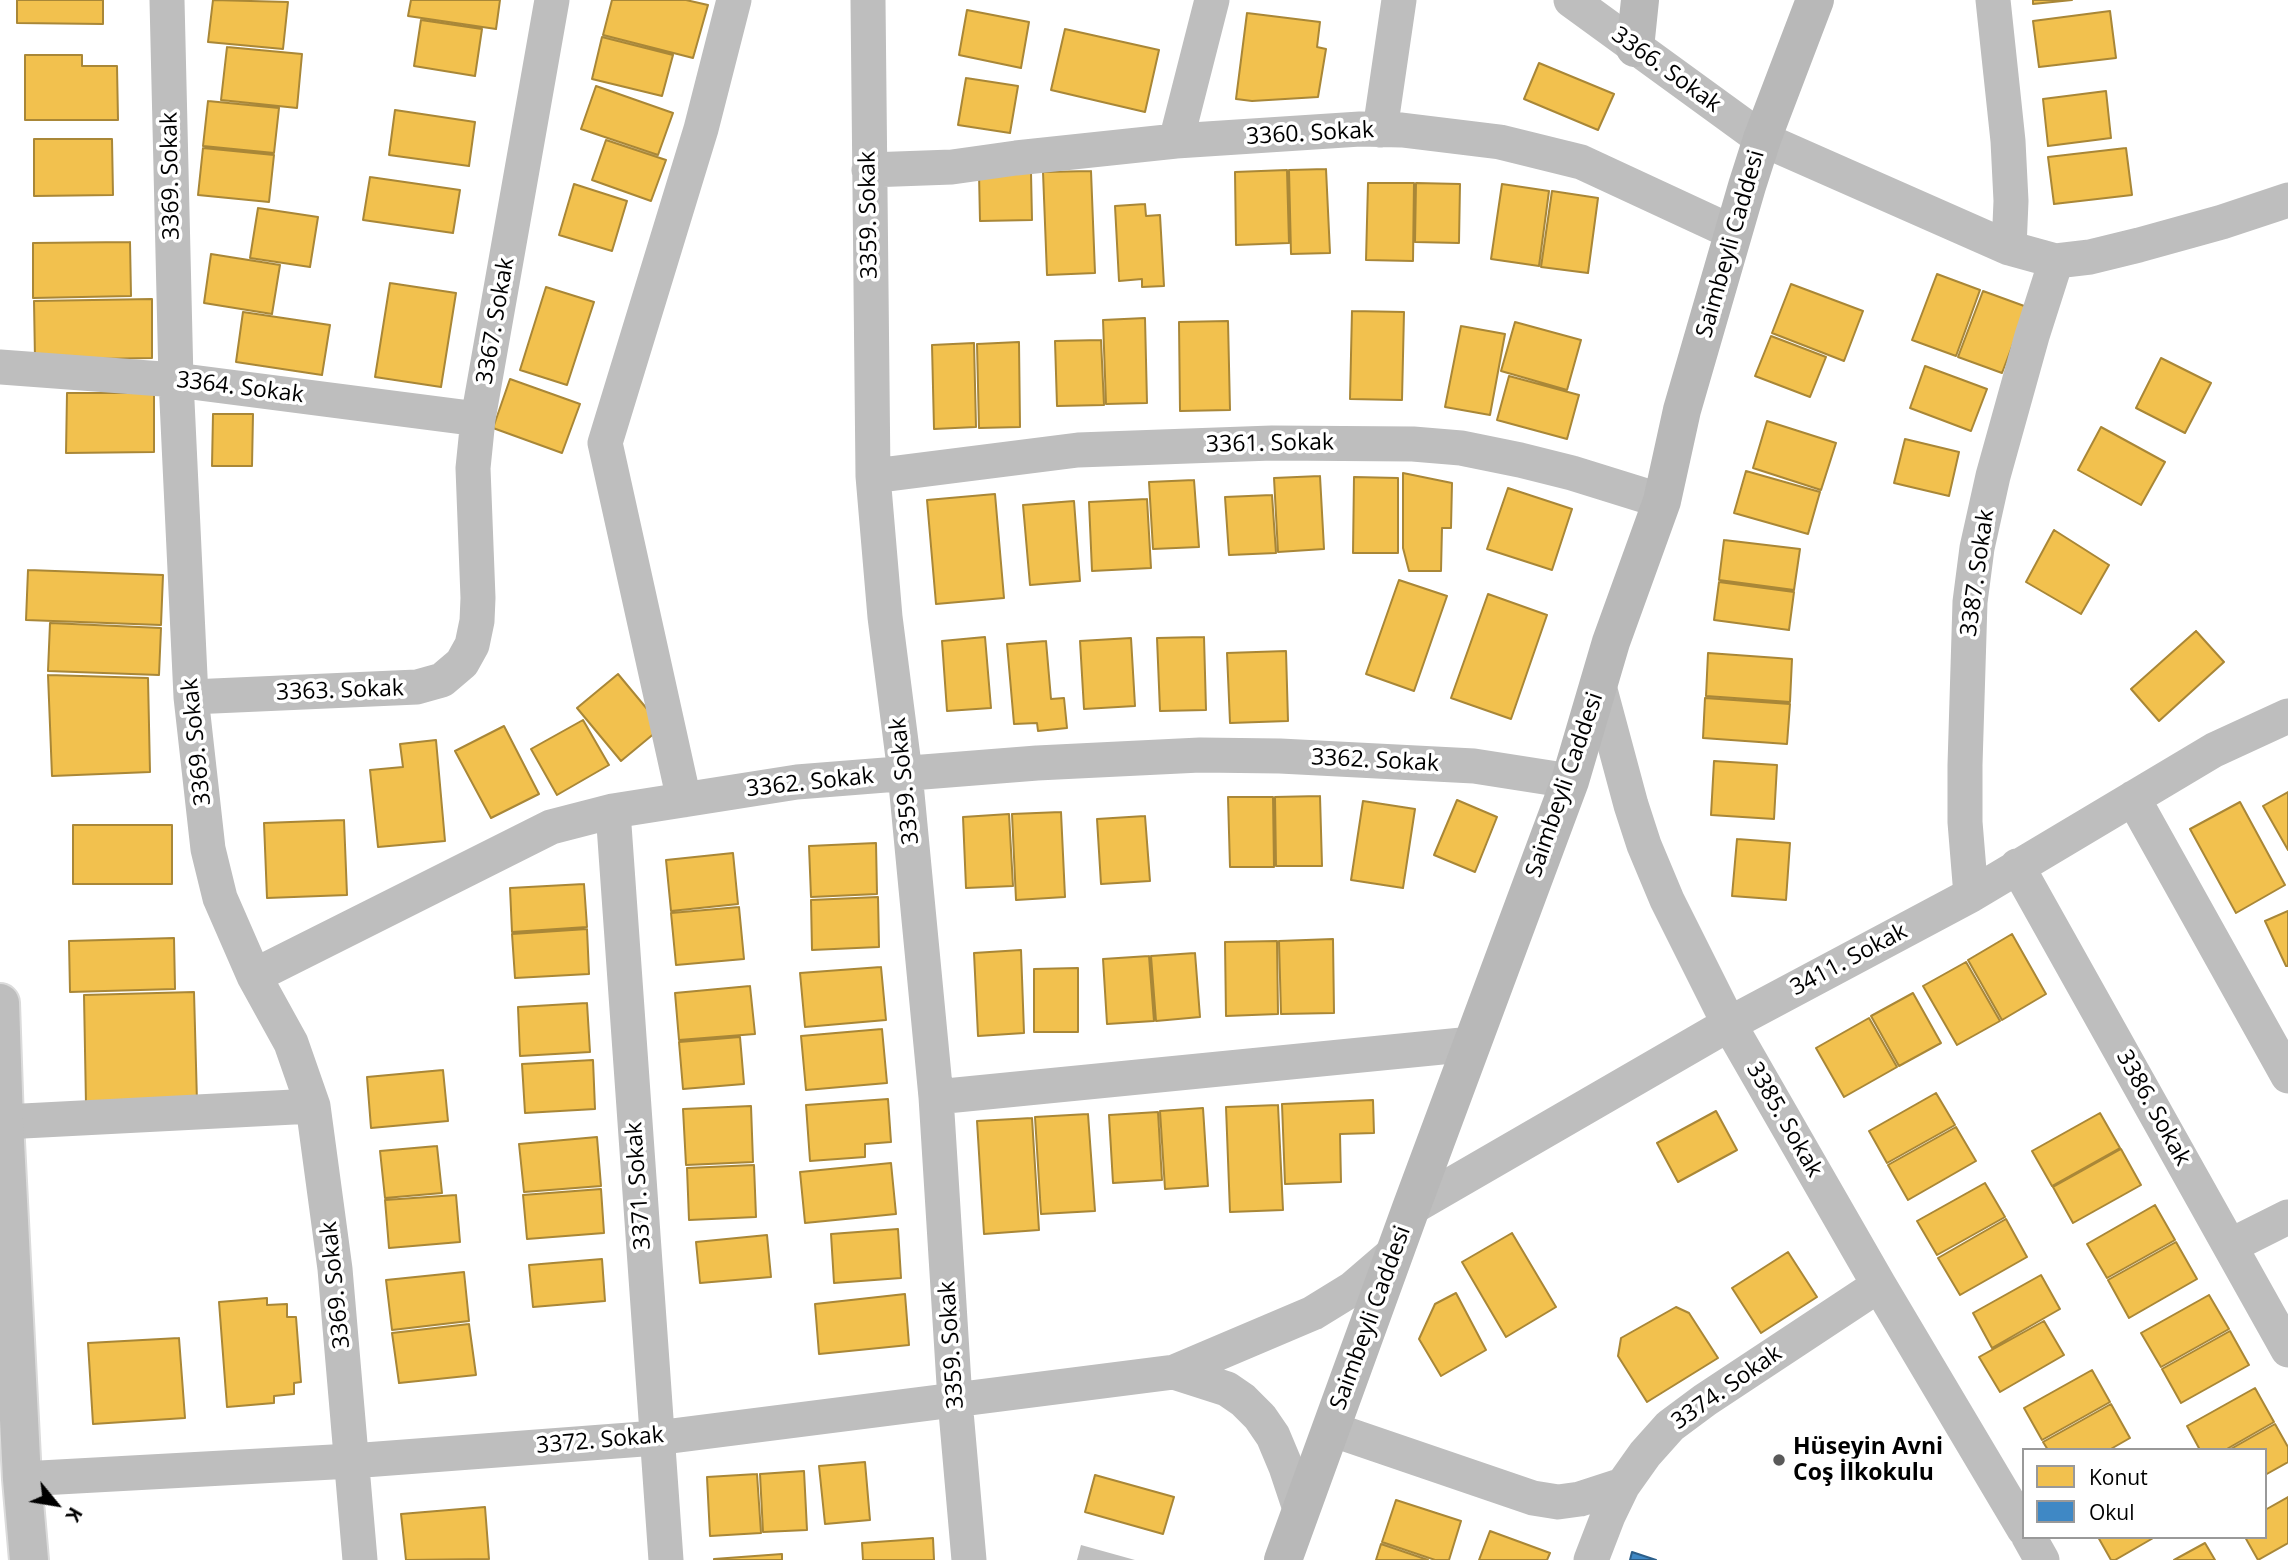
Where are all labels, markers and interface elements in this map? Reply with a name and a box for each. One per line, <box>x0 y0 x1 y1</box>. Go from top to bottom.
street label: 3366. Sokak <box>1606 21 1726 119</box>
street label: 3369. Sokak <box>156 112 186 240</box>
street label: 3360. Sokak <box>1245 117 1375 151</box>
street label: Saimbeyli Caddesi <box>1691 147 1771 341</box>
street label: 3359. Sokak <box>854 151 884 279</box>
street label: 3367. Sokak <box>471 256 521 386</box>
street label: 3364. Sokak <box>175 367 305 409</box>
street label: 3361. Sokak <box>1206 429 1334 459</box>
street label: 3387. Sokak <box>1955 508 2001 638</box>
street label: 3363. Sokak <box>276 675 404 707</box>
street label: 3369. Sokak <box>177 677 217 807</box>
street label: Saimbeyli Caddesi <box>1520 689 1610 881</box>
street label: 3359. Sokak <box>885 716 925 846</box>
street label: 3362. Sokak <box>1310 744 1440 778</box>
street label: 3362. Sokak <box>745 763 875 803</box>
street label: 3411. Sokak <box>1786 918 1912 1002</box>
street label: 3386. Sokak <box>2110 1045 2196 1171</box>
street label: 3385. Sokak <box>1740 1058 1828 1182</box>
street label: 3371. Sokak <box>621 1121 657 1251</box>
street label: 3369. Sokak <box>316 1220 356 1350</box>
street label: Saimbeyli Caddesi <box>1325 1222 1417 1414</box>
street label: 3359. Sokak <box>934 1280 970 1410</box>
street label: 3374. Sokak <box>1667 1340 1787 1436</box>
street label: 3372. Sokak <box>535 1422 665 1460</box>
place label: Hüseyin Avni Coş İlkokulu <box>1793 1433 1943 1487</box>
legend <box>2022 1448 2267 1539</box>
marker: Hüseyin Avni Coş İlkokulu <box>1771 1452 1787 1468</box>
text: Konut <box>2089 1463 2148 1491</box>
north arrow <box>21 1469 91 1539</box>
text: Okul <box>2089 1498 2135 1526</box>
text: K <box>60 1503 89 1526</box>

